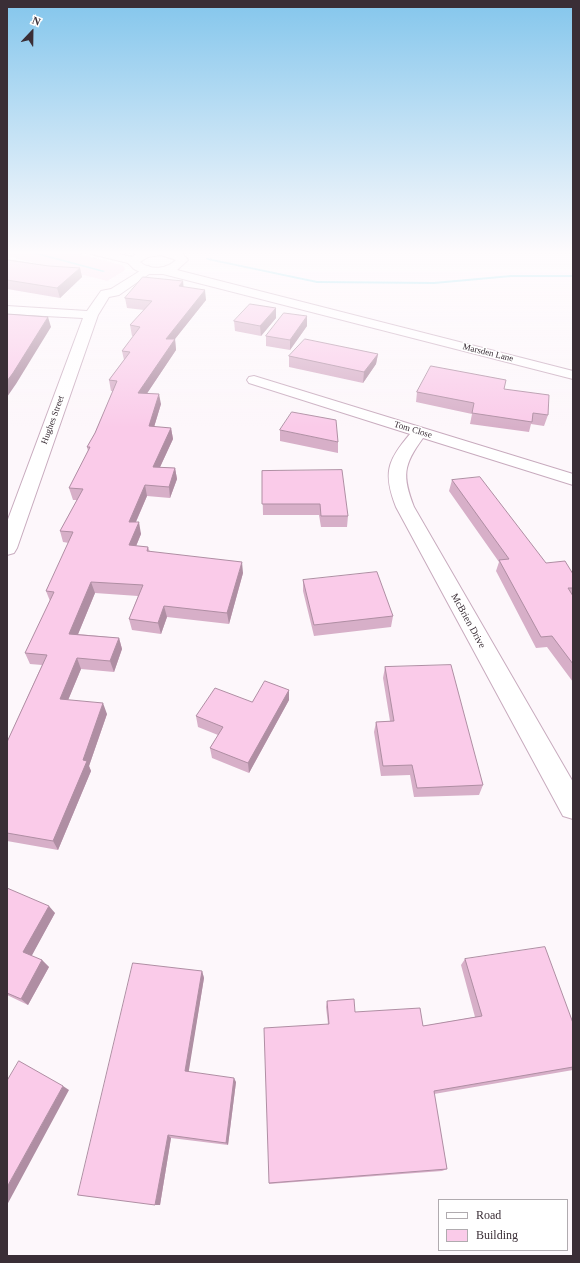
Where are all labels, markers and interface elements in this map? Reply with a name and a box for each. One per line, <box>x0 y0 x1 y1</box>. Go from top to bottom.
north arrow <box>12 12 52 52</box>
text: N <box>31 14 42 28</box>
street label: Marsden Lane <box>462 342 514 364</box>
street label: Hughes Street <box>39 394 67 446</box>
street label: Tom Close <box>393 419 433 441</box>
street label: McBrien Drive <box>448 591 488 651</box>
legend <box>438 1199 568 1251</box>
text: Road <box>476 1208 501 1222</box>
text: Building <box>476 1228 518 1242</box>

